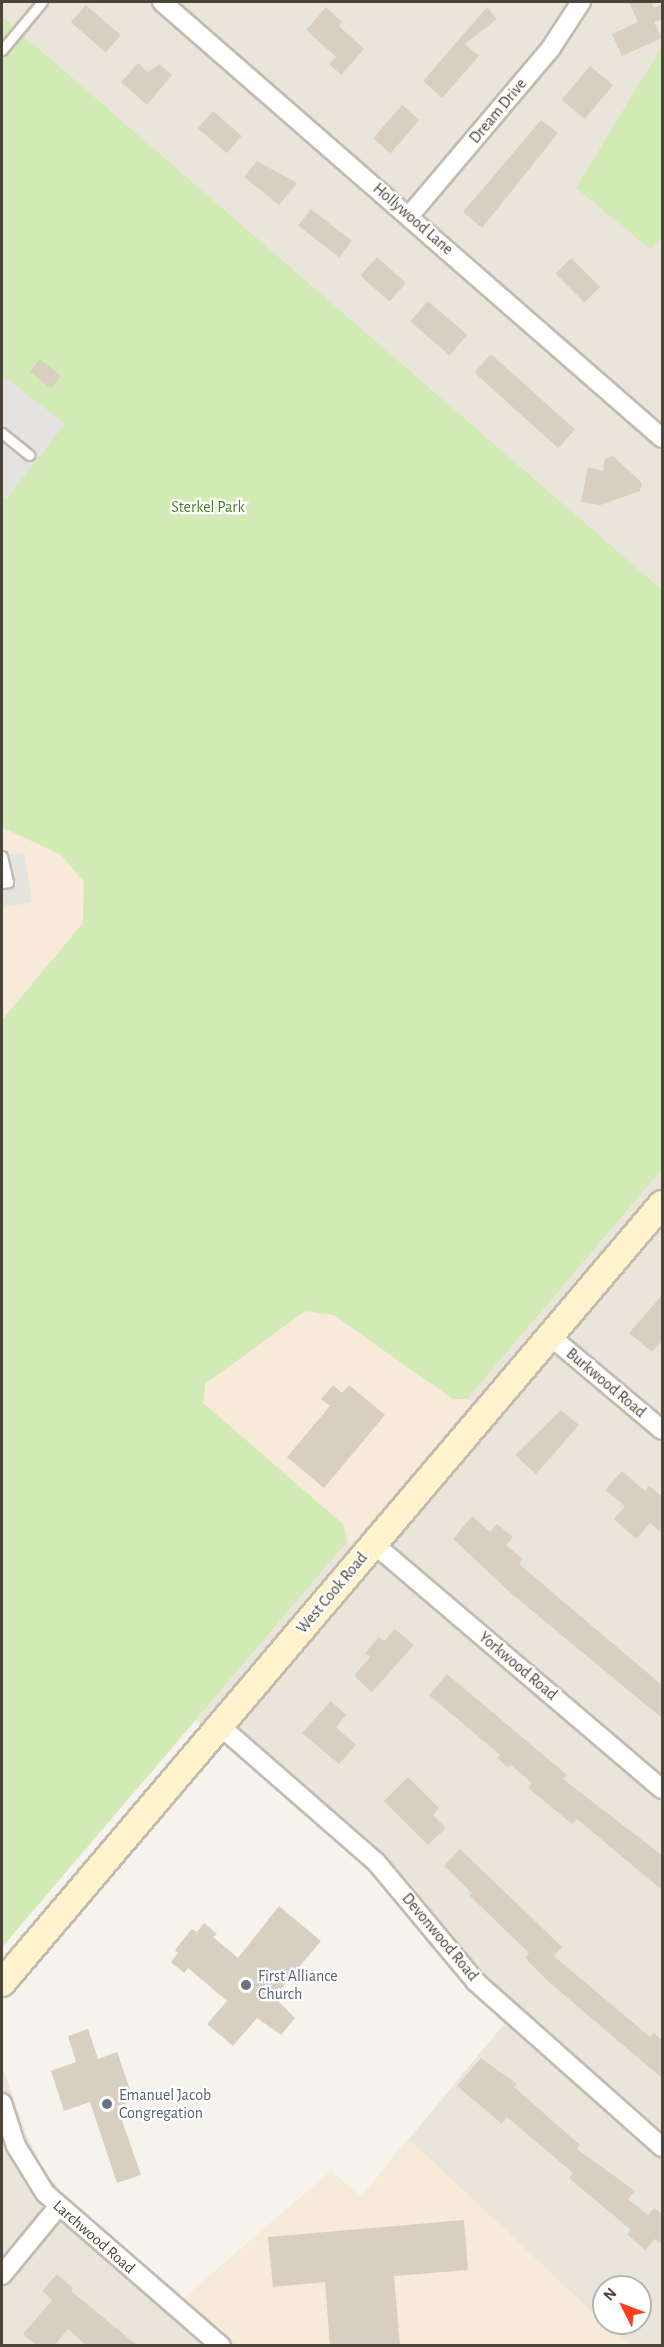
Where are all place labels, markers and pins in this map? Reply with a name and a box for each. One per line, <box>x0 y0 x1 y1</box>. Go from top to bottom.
place label: First Alliance Church <box>258 1966 338 2004</box>
marker: First Alliance Church <box>239 1978 253 1992</box>
place label: Emanuel Jacob Congregation <box>119 2085 211 2123</box>
marker: Emanuel Jacob Congregation <box>100 2097 114 2111</box>

